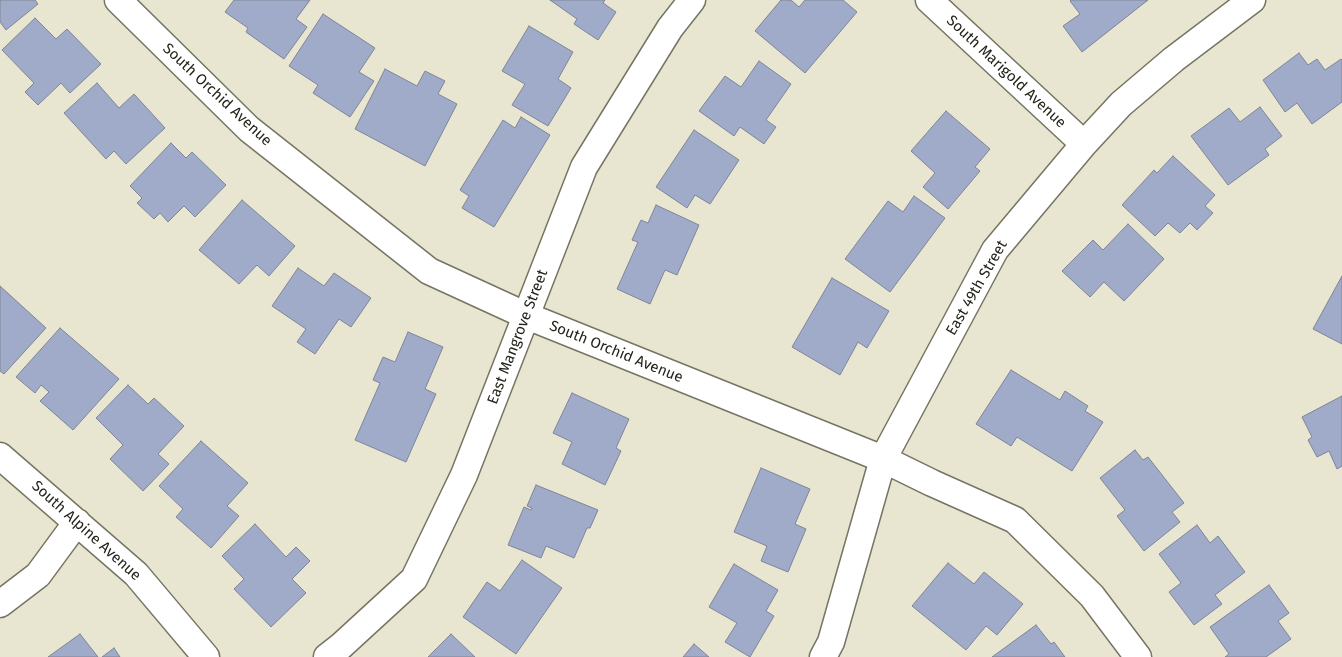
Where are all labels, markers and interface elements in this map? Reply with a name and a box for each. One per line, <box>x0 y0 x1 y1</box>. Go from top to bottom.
street label: South Marigold Avenue <box>942 12 1070 132</box>
street label: South Orchid Avenue <box>159 40 275 150</box>
street label: East 49th Street <box>943 237 1011 339</box>
street label: East Mangrove Street <box>484 267 552 407</box>
street label: South Orchid Avenue <box>547 317 685 387</box>
street label: South Alpine Avenue <box>28 477 144 585</box>

